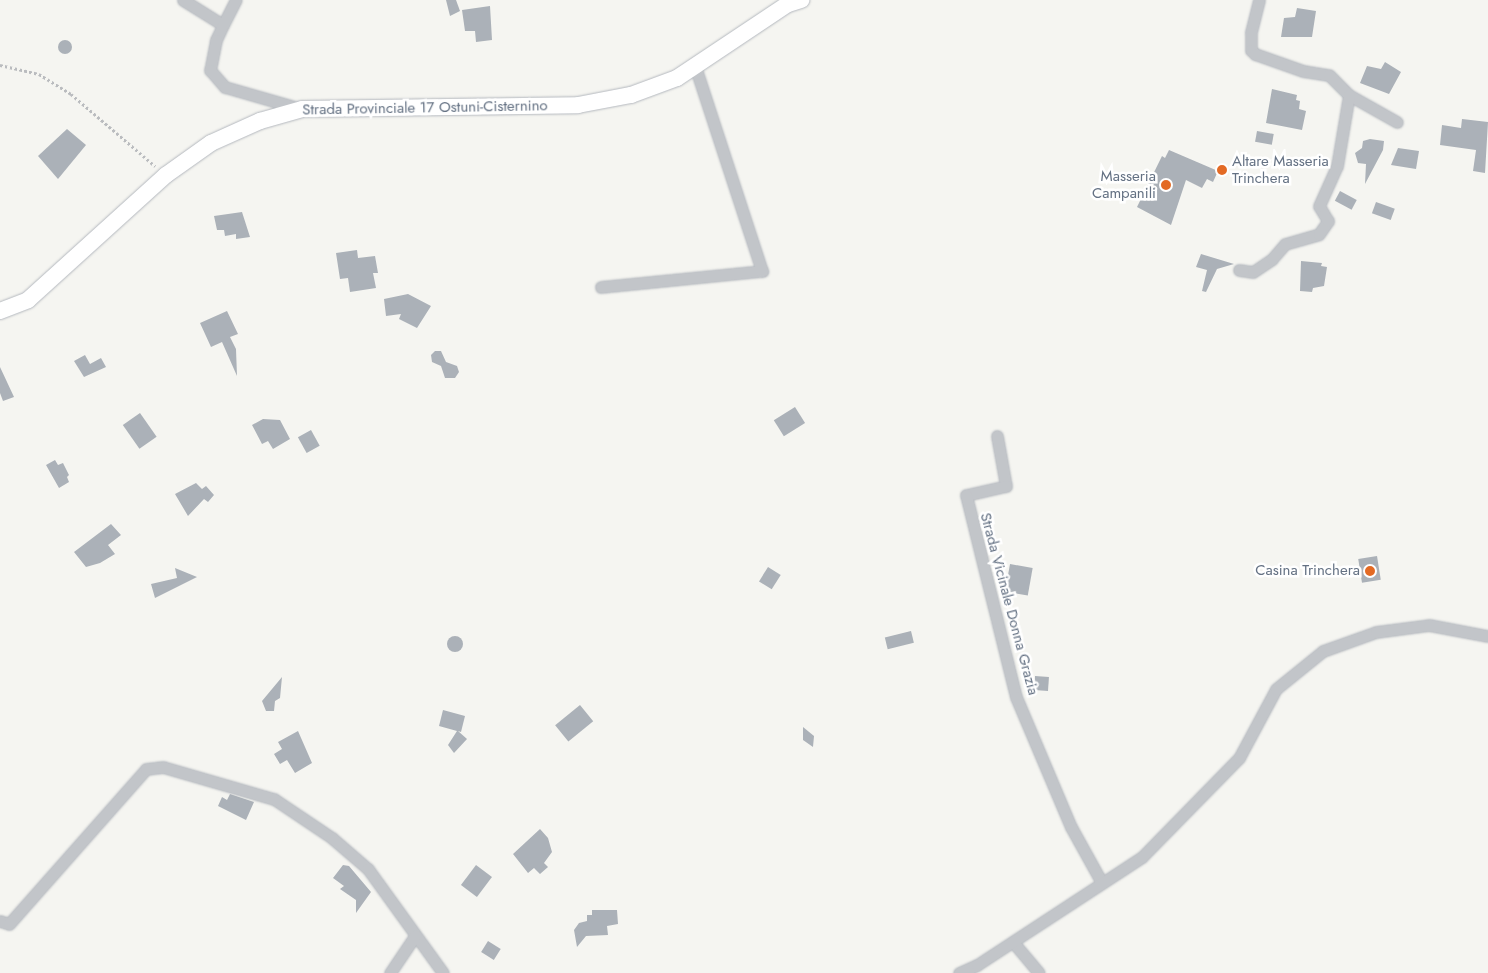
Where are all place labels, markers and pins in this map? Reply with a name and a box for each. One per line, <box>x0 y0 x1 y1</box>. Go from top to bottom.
place label: Altare Masseria Trinchera <box>1232 152 1329 187</box>
marker: Altare Masseria Trinchera <box>1216 164 1228 176</box>
place label: Masseria Campanili <box>1092 167 1156 202</box>
marker: Masseria Campanili <box>1160 179 1172 191</box>
place label: Casina Trinchera <box>1255 562 1360 580</box>
marker: Casina Trinchera <box>1364 565 1376 577</box>

